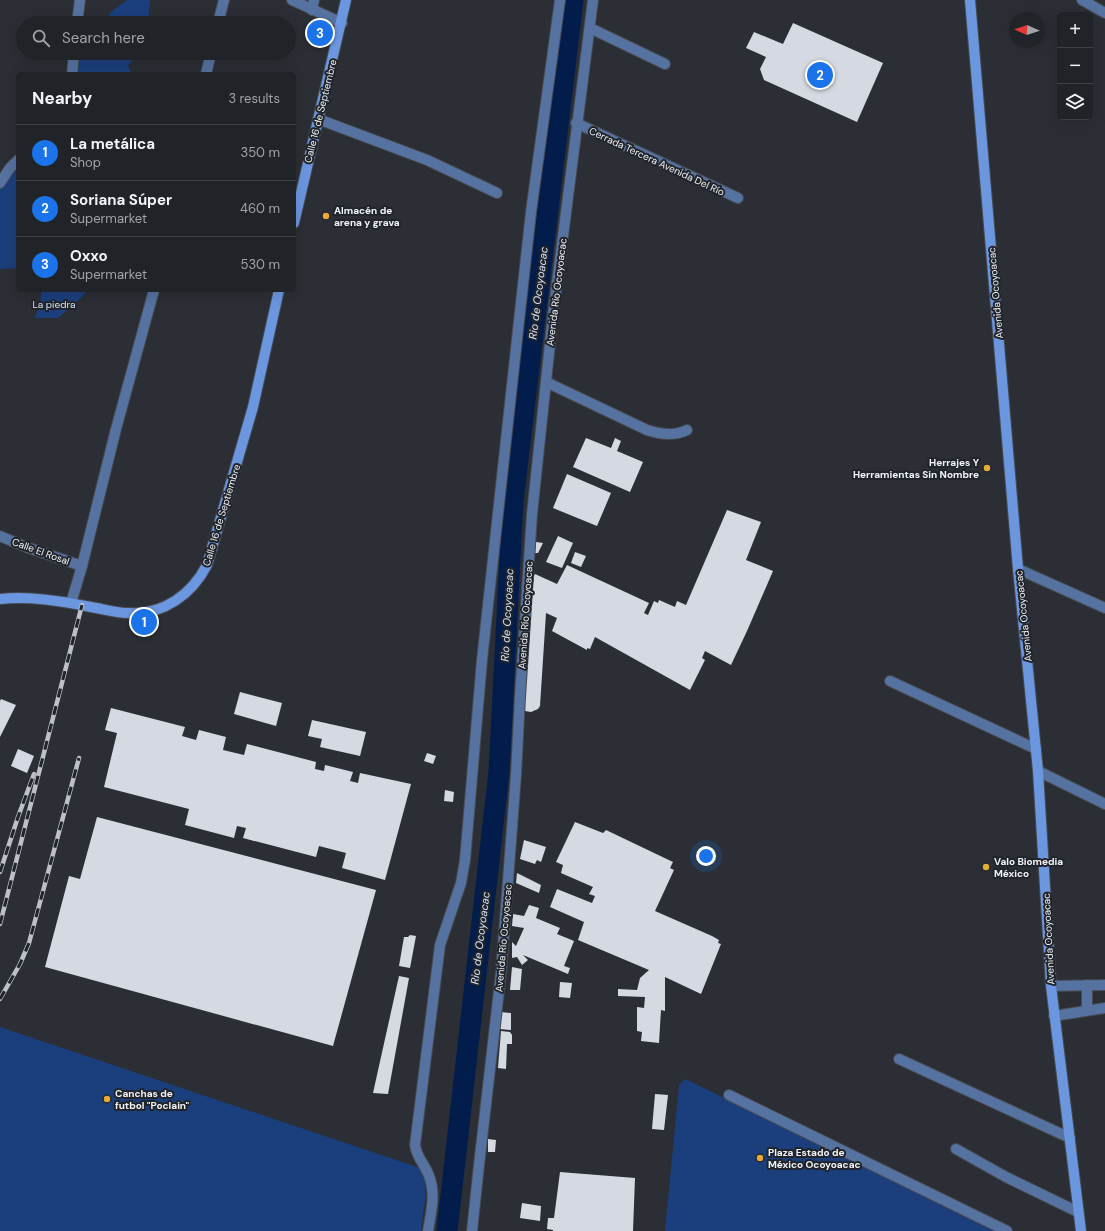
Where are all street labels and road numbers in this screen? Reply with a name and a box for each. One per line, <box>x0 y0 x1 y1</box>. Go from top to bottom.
street label: Calle 16 de Septiembre <box>301 58 340 164</box>
street label: Cerrada Tercera Avenida Del Río <box>587 124 727 199</box>
street label: Avenida Río Ocoyoacac <box>543 237 570 347</box>
street label: Avenida Ocoyoacac <box>985 246 1006 339</box>
street label: Calle 16 de Septiembre <box>200 462 243 568</box>
street label: Calle El Rosal <box>10 535 71 568</box>
street label: Avenida Río Ocoyoacac <box>515 560 536 670</box>
street label: Avenida Ocoyoacac <box>1012 569 1035 662</box>
street label: Avenida Río Ocoyoacac <box>492 883 515 993</box>
street label: Avenida Ocoyoacac <box>1040 893 1057 985</box>

